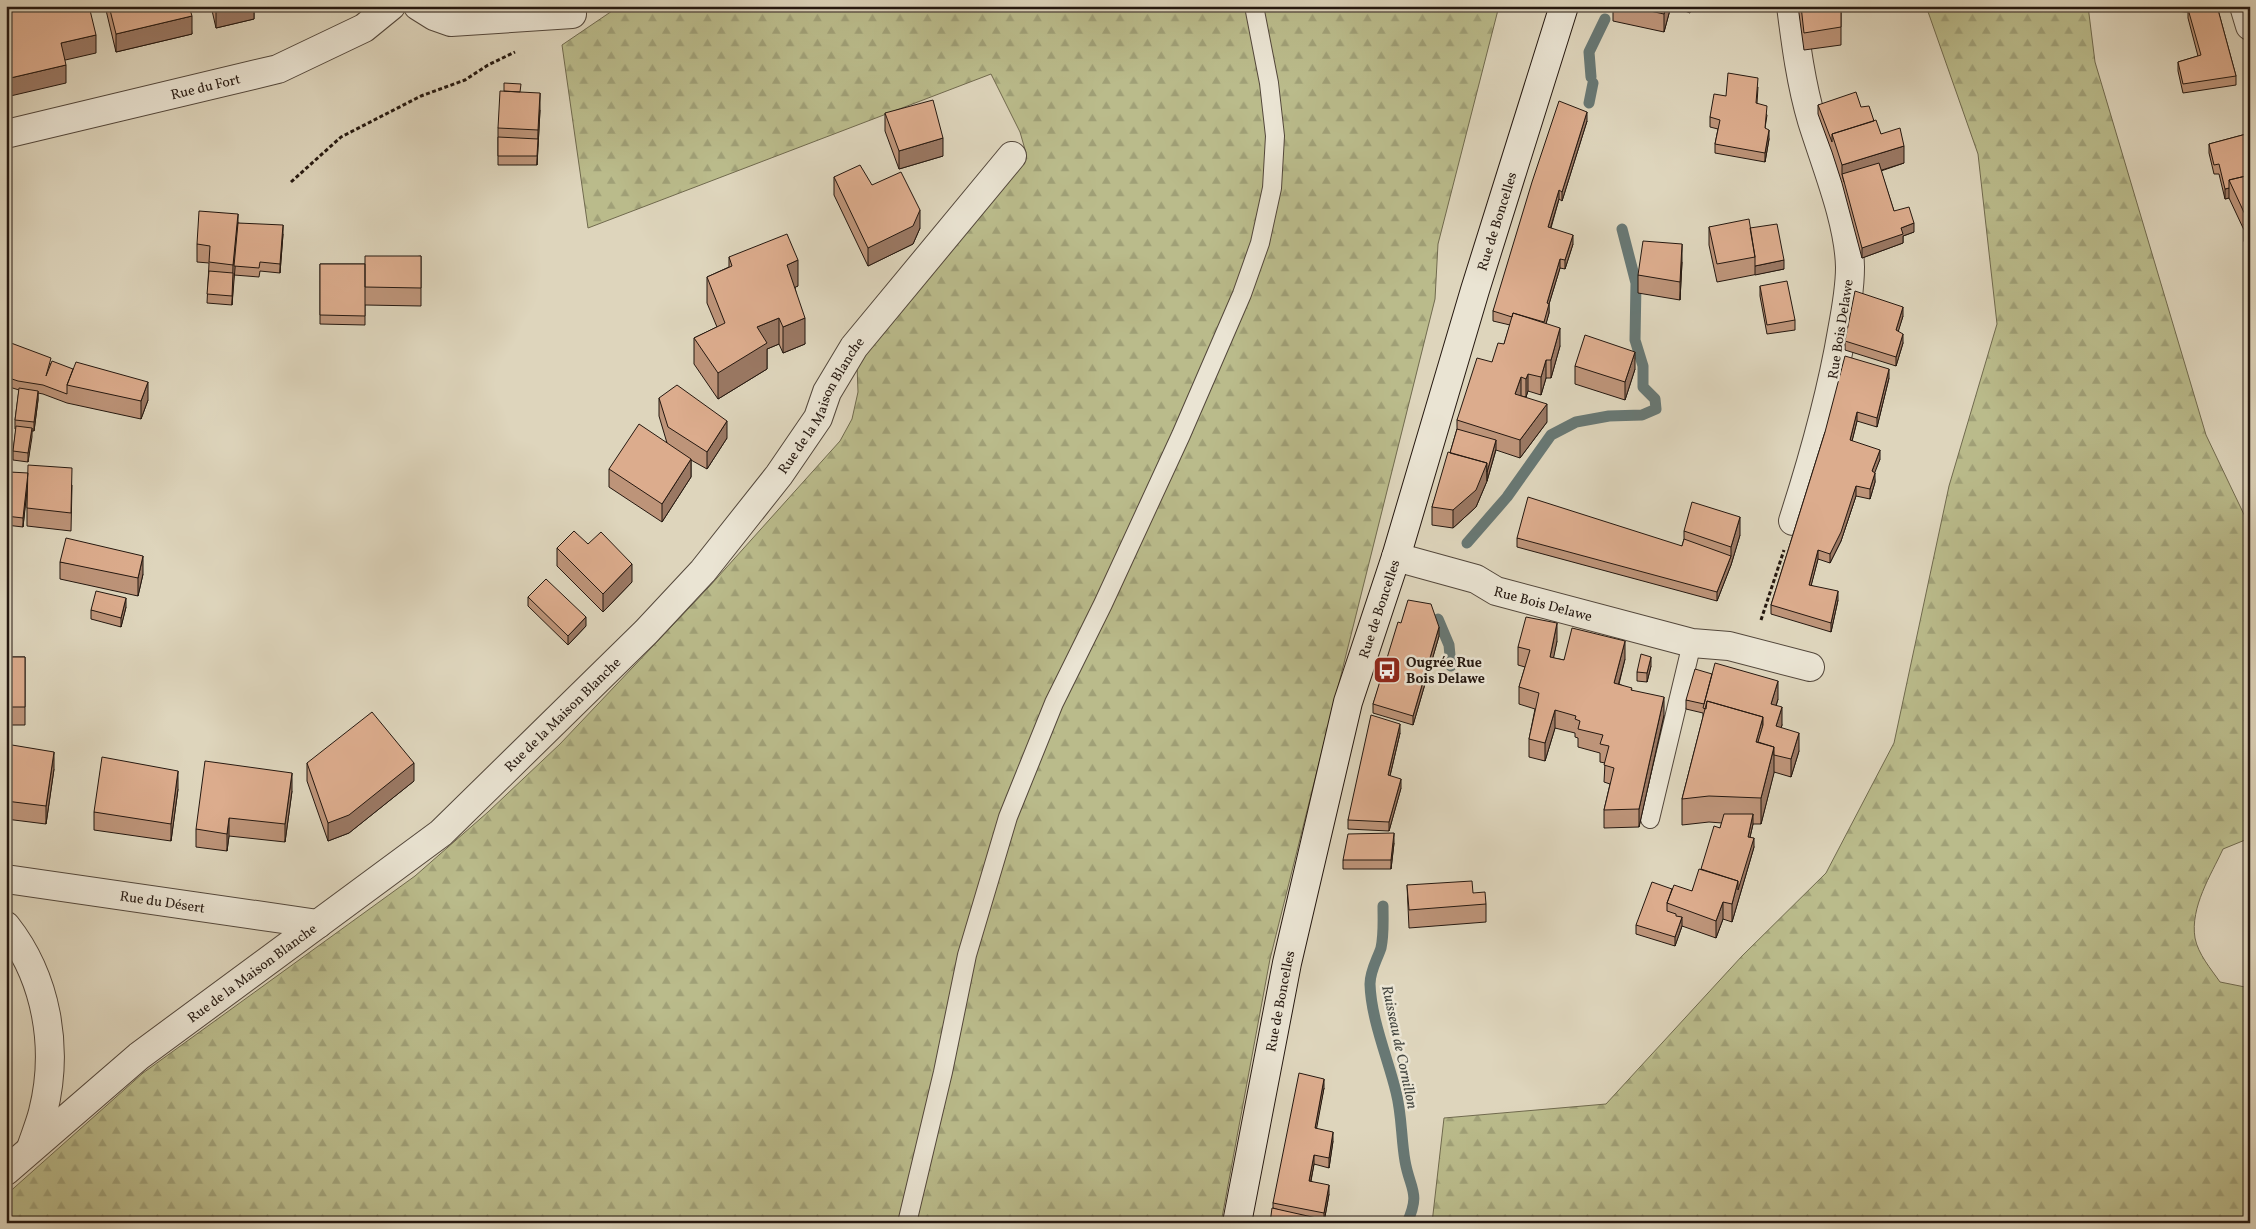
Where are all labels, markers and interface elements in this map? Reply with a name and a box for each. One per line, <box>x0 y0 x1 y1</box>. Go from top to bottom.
street label: Rue du Fort <box>169 70 243 105</box>
street label: Rue de Boncelles <box>1474 170 1522 274</box>
street label: Rue Bois Delawe <box>1824 278 1859 381</box>
street label: Rue de la Maison Blanche <box>774 333 870 478</box>
street label: Rue de Boncelles <box>1355 557 1405 661</box>
street label: Rue Bois Delawe <box>1491 583 1594 627</box>
street label: Rue de la Maison Blanche <box>501 653 626 777</box>
place label: Ougrée Rue Bois Delawe <box>1406 654 1485 689</box>
bus stop icon: Ougrée Rue Bois Delawe <box>1372 655 1402 685</box>
street label: Rue du Désert <box>118 888 206 919</box>
street label: Rue de la Maison Blanche <box>184 920 321 1028</box>
street label: Rue de Boncelles <box>1262 949 1301 1054</box>
water label: Ruisseau de Cornillon <box>1375 984 1422 1111</box>

